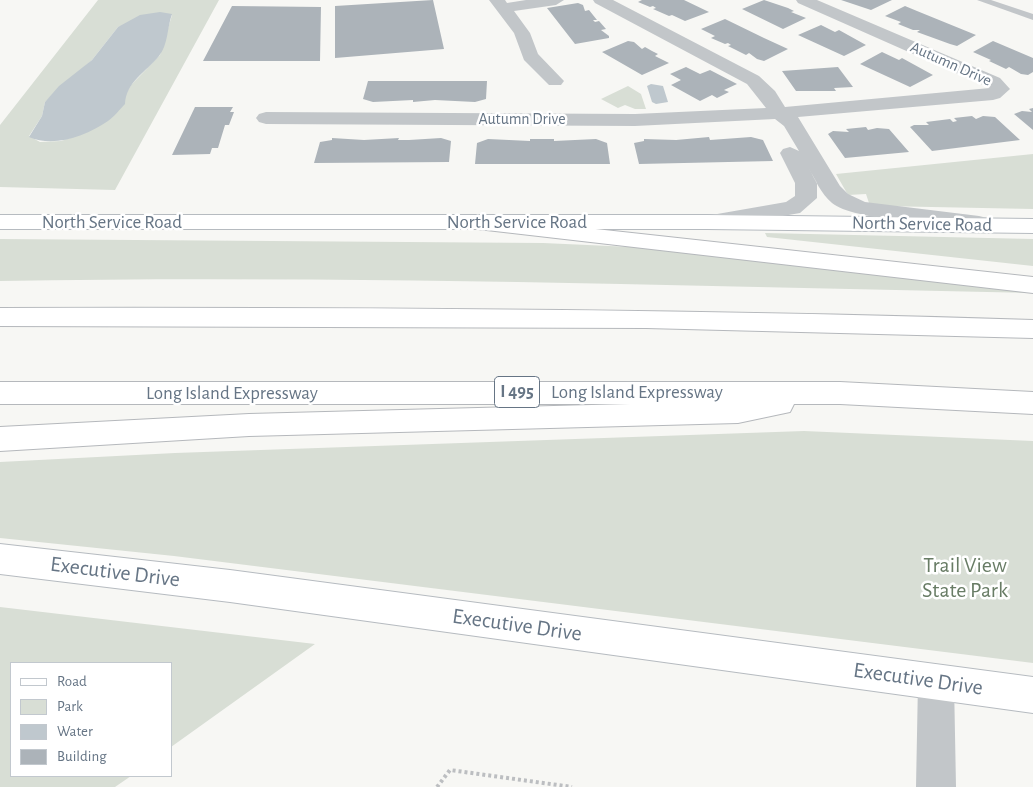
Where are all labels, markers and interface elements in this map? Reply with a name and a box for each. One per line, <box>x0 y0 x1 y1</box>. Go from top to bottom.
street label: Autumn Drive <box>907 38 995 90</box>
street label: Autumn Drive <box>478 109 566 129</box>
street label: North Service Road <box>42 211 182 233</box>
street label: North Service Road <box>447 211 587 233</box>
street label: North Service Road <box>852 211 992 237</box>
road number: I 495 <box>494 377 540 408</box>
street label: Long Island Expressway <box>551 381 723 403</box>
street label: Long Island Expressway <box>146 382 318 404</box>
street label: Executive Drive <box>49 551 181 593</box>
park label: Trail View State Park <box>922 552 1008 604</box>
street label: Executive Drive <box>451 603 583 647</box>
street label: Executive Drive <box>852 657 984 701</box>
legend <box>10 662 172 777</box>
text: Road <box>57 674 87 689</box>
text: Park <box>57 699 83 714</box>
text: Water <box>57 724 93 739</box>
text: Building <box>57 749 107 764</box>

